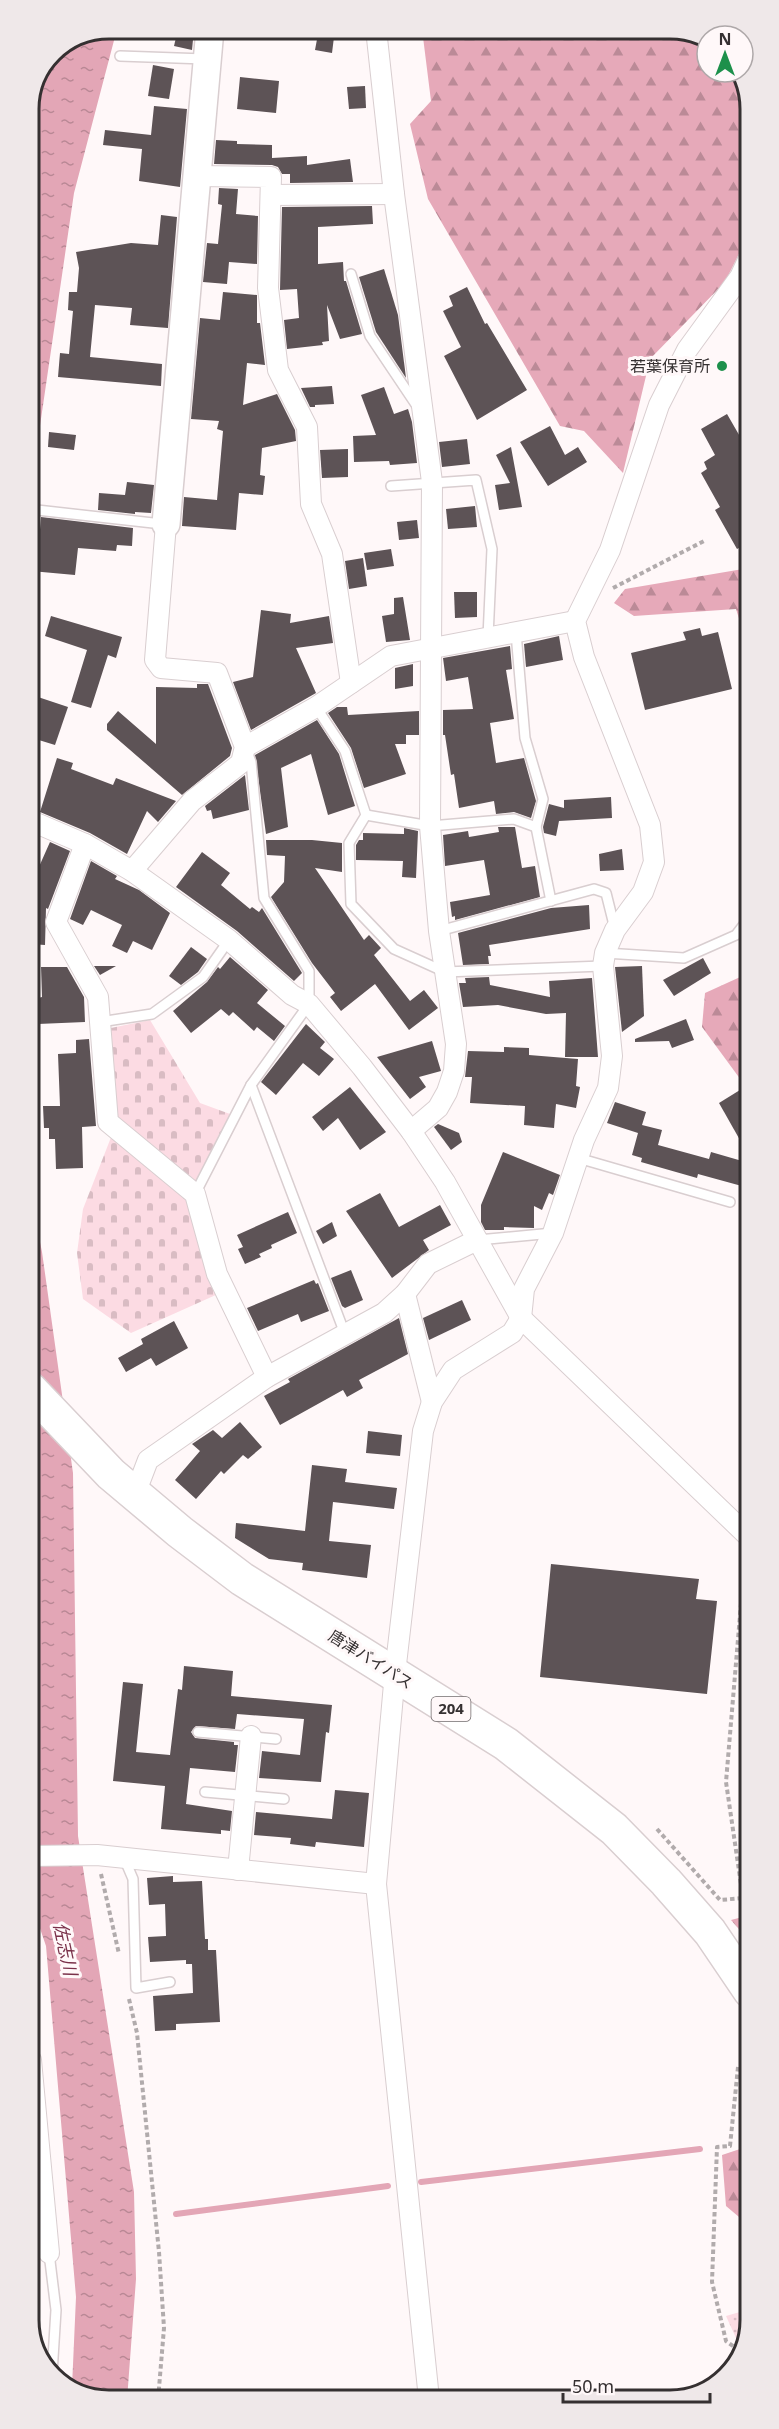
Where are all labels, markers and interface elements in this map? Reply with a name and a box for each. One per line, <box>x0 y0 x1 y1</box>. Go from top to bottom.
north arrow <box>695 24 755 84</box>
text: N <box>718 28 732 50</box>
place label: 若葉保育所 <box>630 355 710 377</box>
marker: 若葉保育所 <box>715 359 729 373</box>
street label: 唐津バイパス <box>325 1624 417 1694</box>
road number: 204 <box>432 1697 470 1721</box>
water label: 佐志川 <box>49 1920 84 1980</box>
scale bar <box>563 2366 710 2404</box>
text: 50 m <box>572 2374 614 2398</box>

